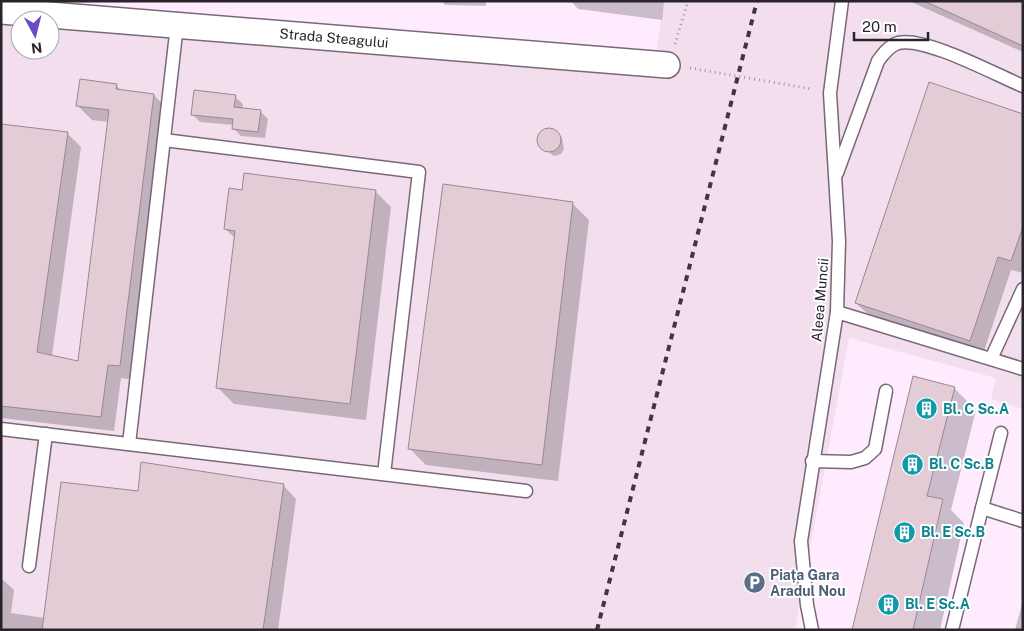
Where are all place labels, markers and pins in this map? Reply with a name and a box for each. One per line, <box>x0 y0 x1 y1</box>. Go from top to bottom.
building icon: Bl. C Sc.A <box>915 397 939 421</box>
place label: Bl. C Sc.A <box>943 401 1009 417</box>
building icon: Bl. C Sc.B <box>901 452 925 476</box>
place label: Bl. C Sc.B <box>929 456 994 472</box>
building icon: Bl. E Sc.B <box>893 520 917 544</box>
place label: Bl. E Sc.B <box>921 524 985 540</box>
place label: Piața Gara Aradul Nou <box>770 567 845 599</box>
parking icon: Piața Gara Aradul Nou <box>742 571 766 595</box>
building icon: Bl. E Sc.A <box>877 592 901 616</box>
place label: Bl. E Sc.A <box>905 596 970 612</box>

